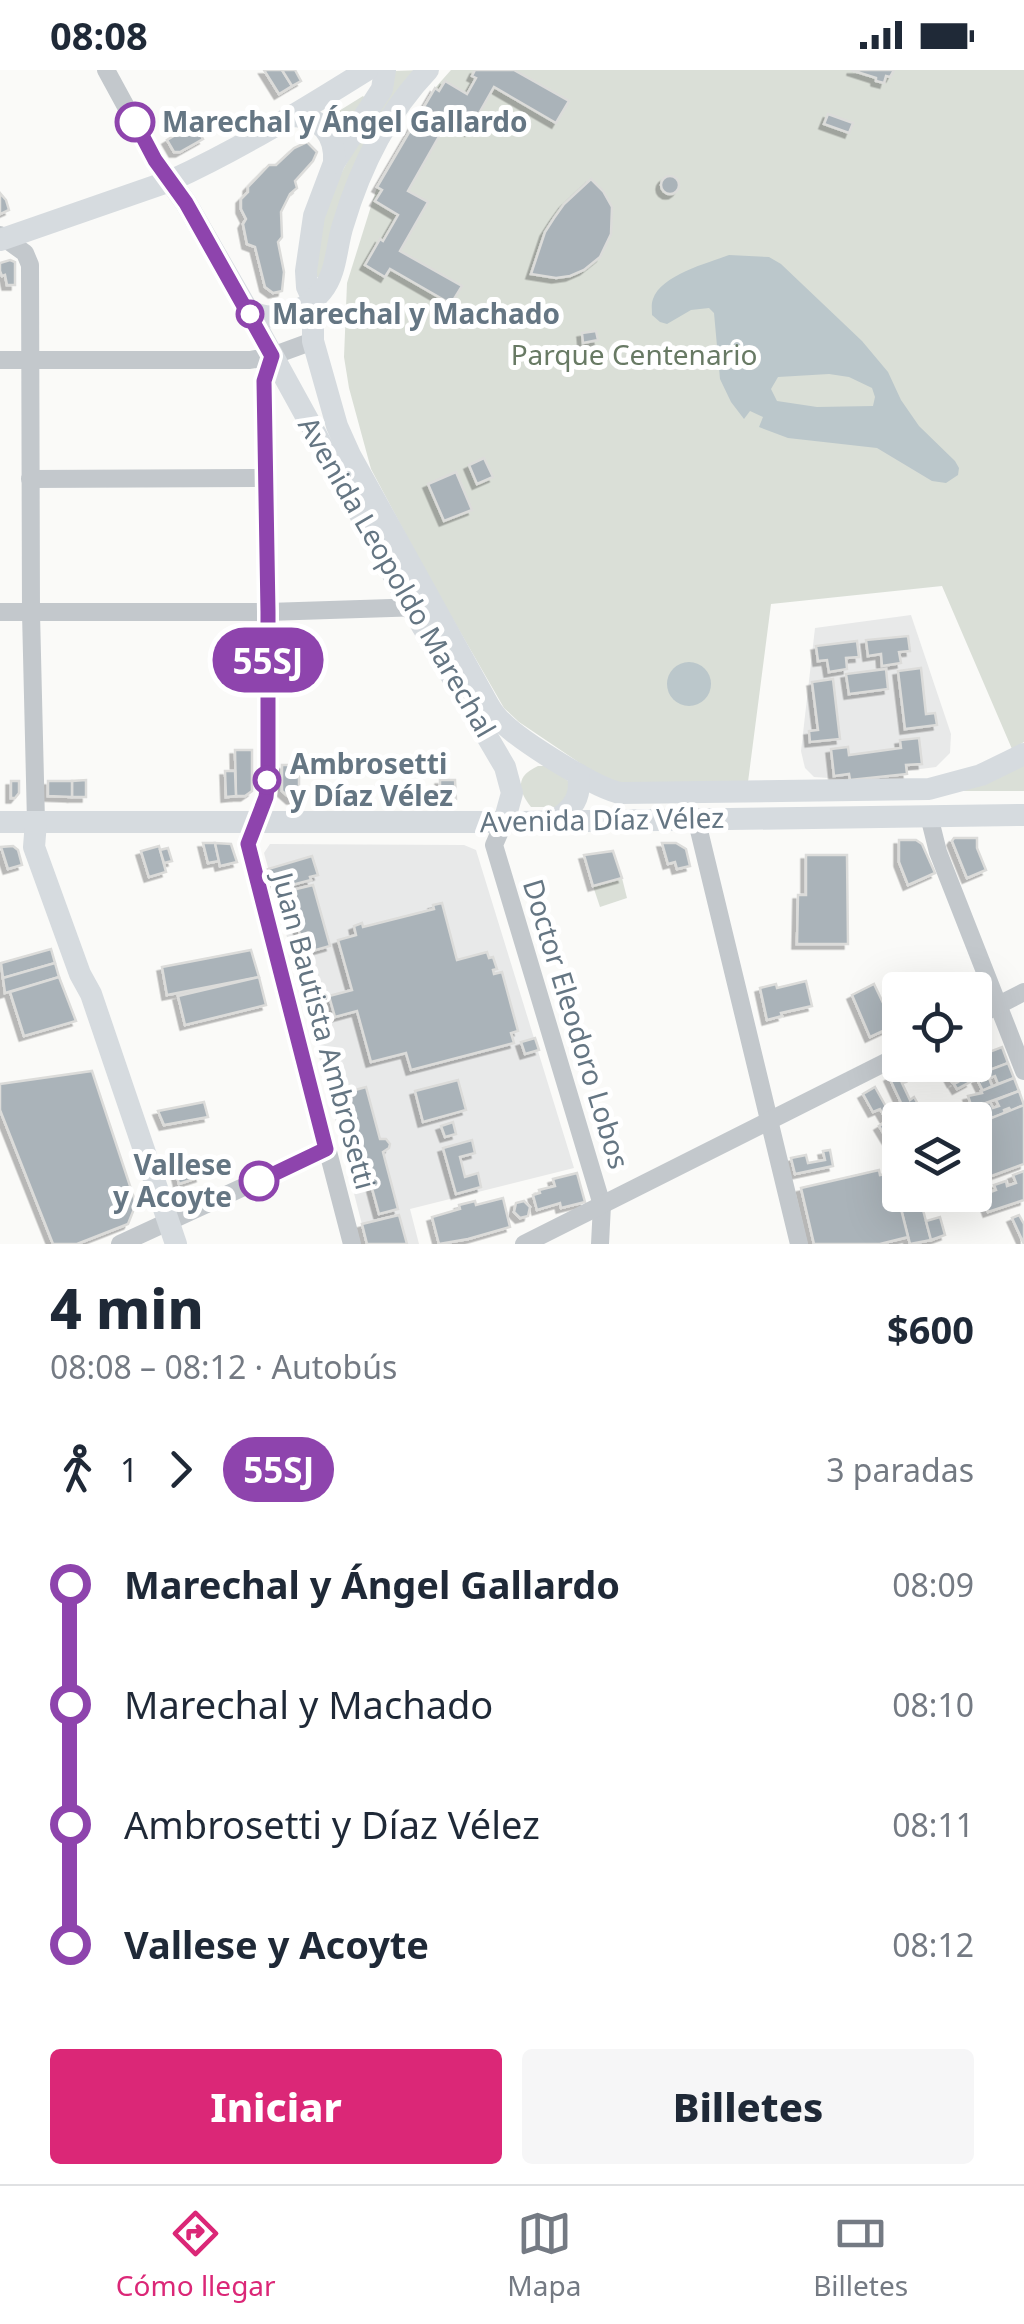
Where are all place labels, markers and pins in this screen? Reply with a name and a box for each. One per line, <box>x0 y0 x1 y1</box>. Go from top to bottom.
place label: Marechal y Ángel Gallardo <box>162 102 527 140</box>
marker: Marechal y Ángel Gallardo <box>116 103 154 141</box>
place label: Marechal y Machado <box>272 294 560 332</box>
marker: Marechal y Machado <box>237 301 263 327</box>
place label: Ambrosetti y Díaz Vélez <box>290 744 453 814</box>
marker: Ambrosetti y Díaz Vélez <box>254 767 280 793</box>
place label: Vallese y Acoyte <box>113 1145 232 1215</box>
marker: Vallese y Acoyte <box>240 1162 278 1200</box>

